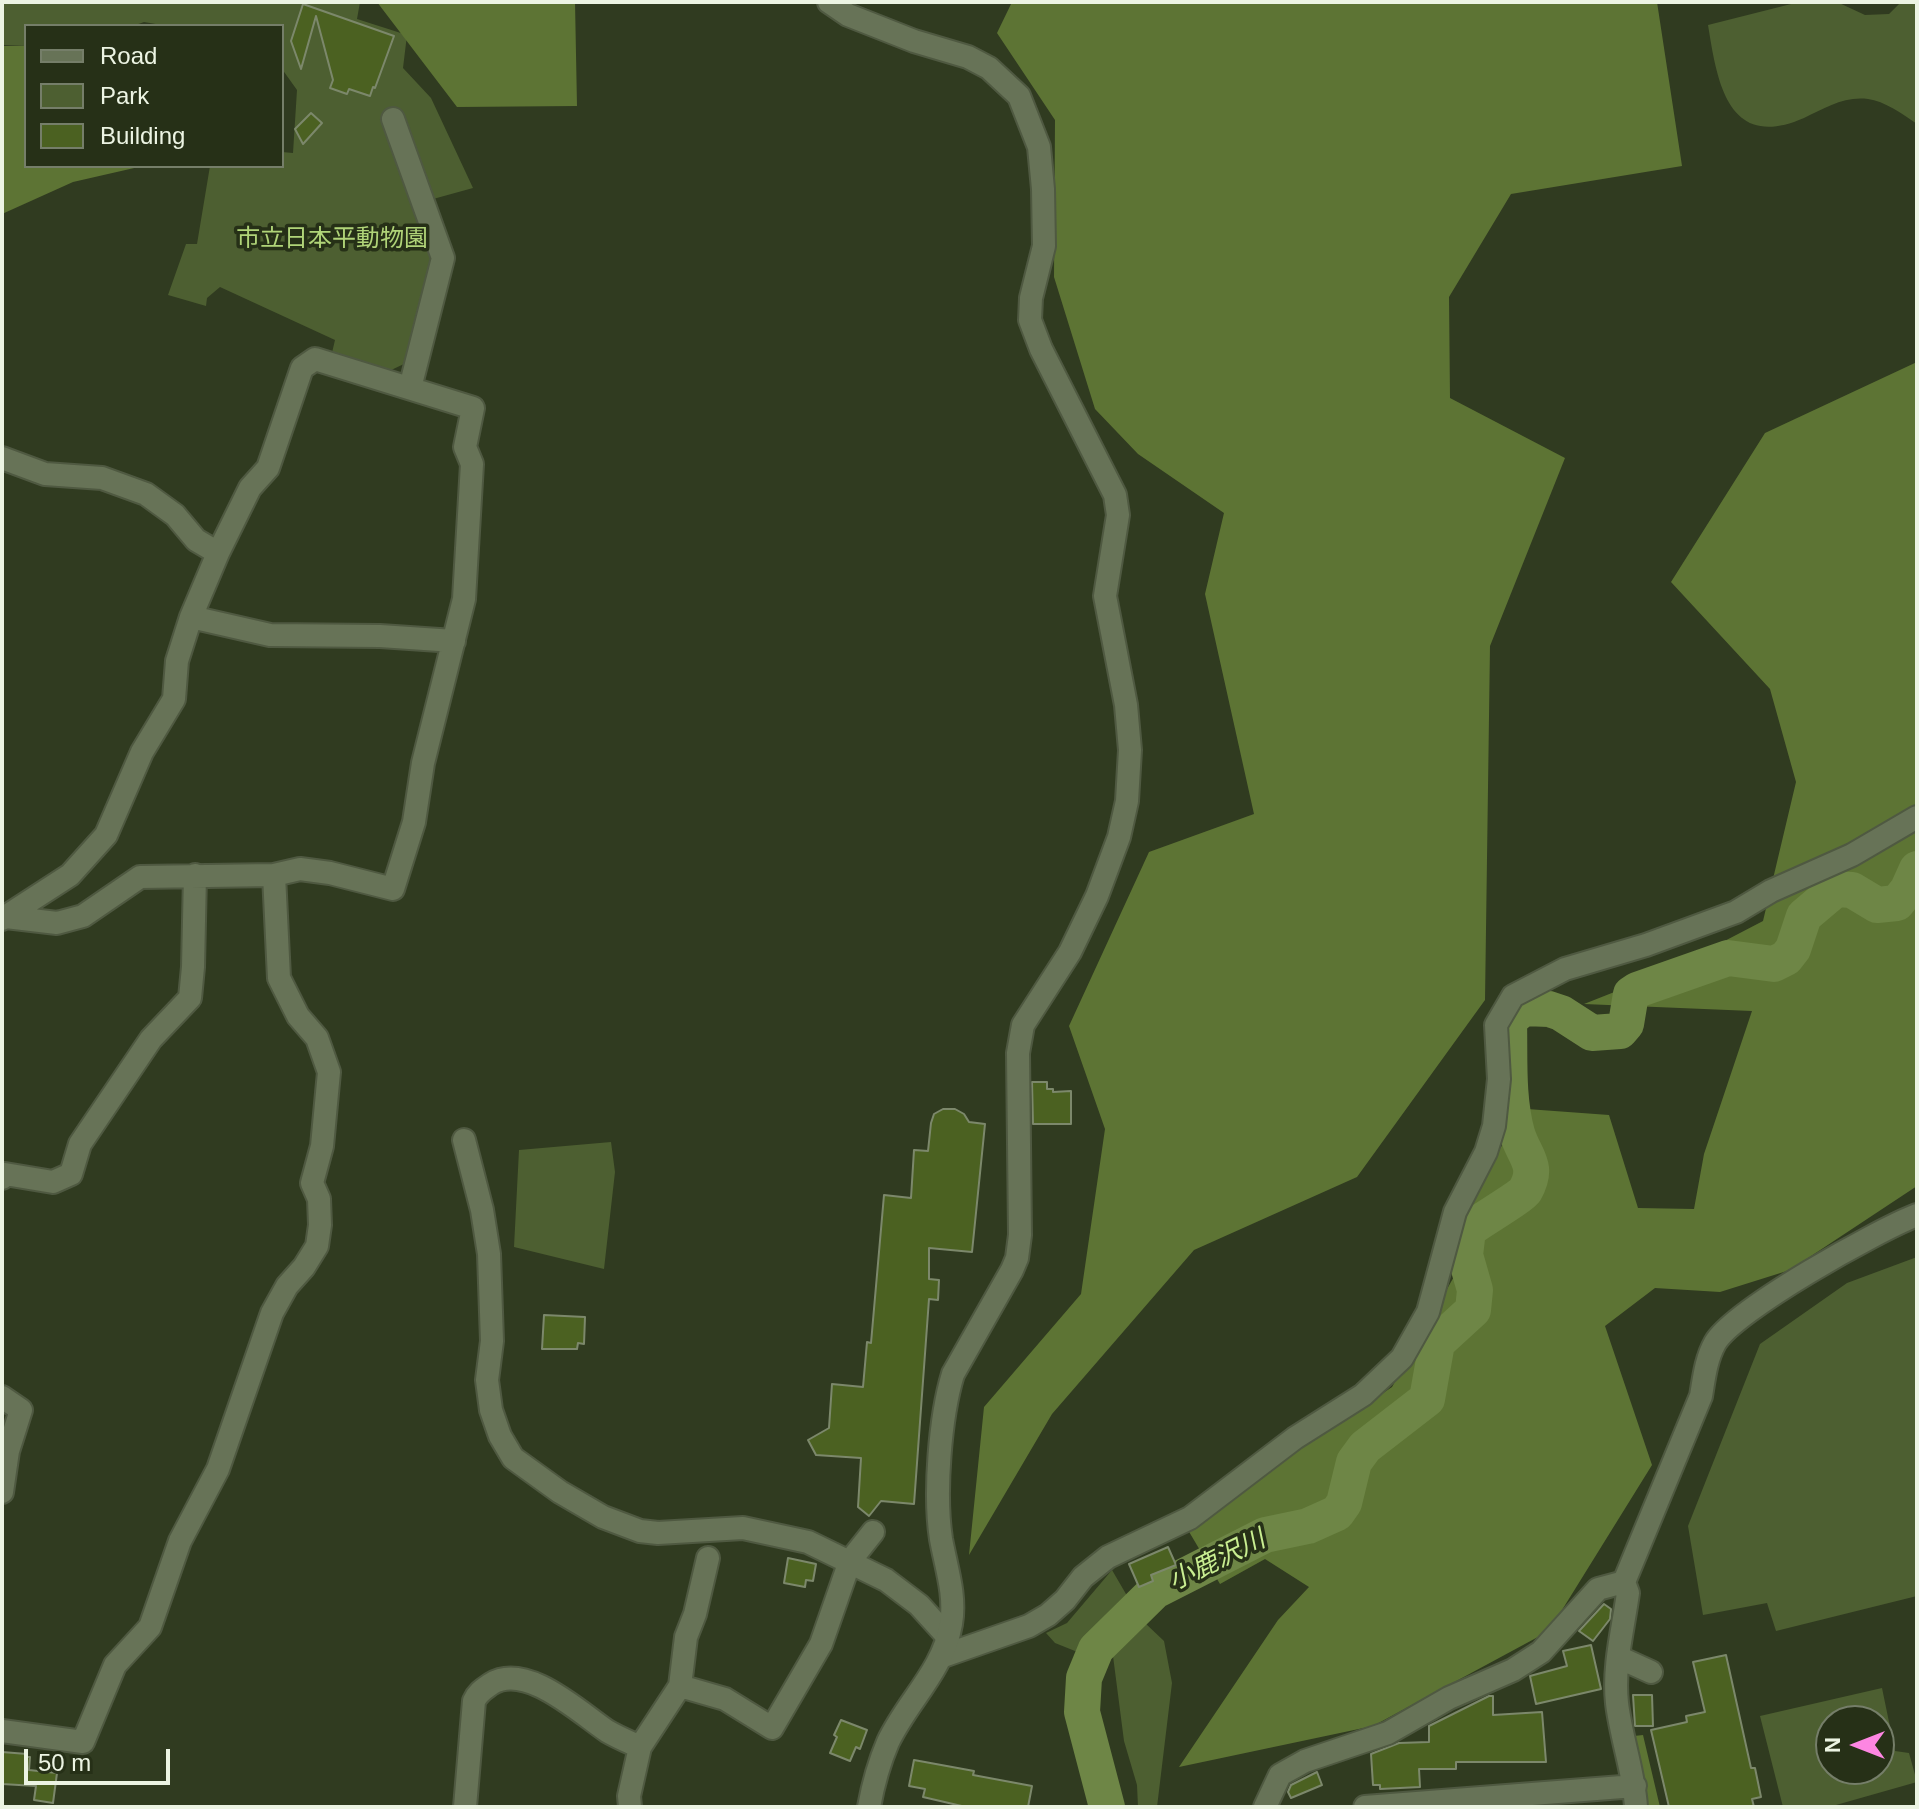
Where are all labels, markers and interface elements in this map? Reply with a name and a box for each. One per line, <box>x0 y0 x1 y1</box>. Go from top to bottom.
legend <box>24 24 284 168</box>
text: Road <box>100 42 157 69</box>
text: Park <box>100 82 149 109</box>
text: Building <box>100 122 185 149</box>
park label: 市立日本平動物園 <box>236 225 428 253</box>
water label: 小鹿沢川 <box>1163 1524 1271 1598</box>
north arrow <box>1815 1705 1895 1785</box>
scale bar <box>28 1733 174 1783</box>
text: N <box>1820 1737 1845 1753</box>
text: 50 m <box>38 1749 91 1776</box>

